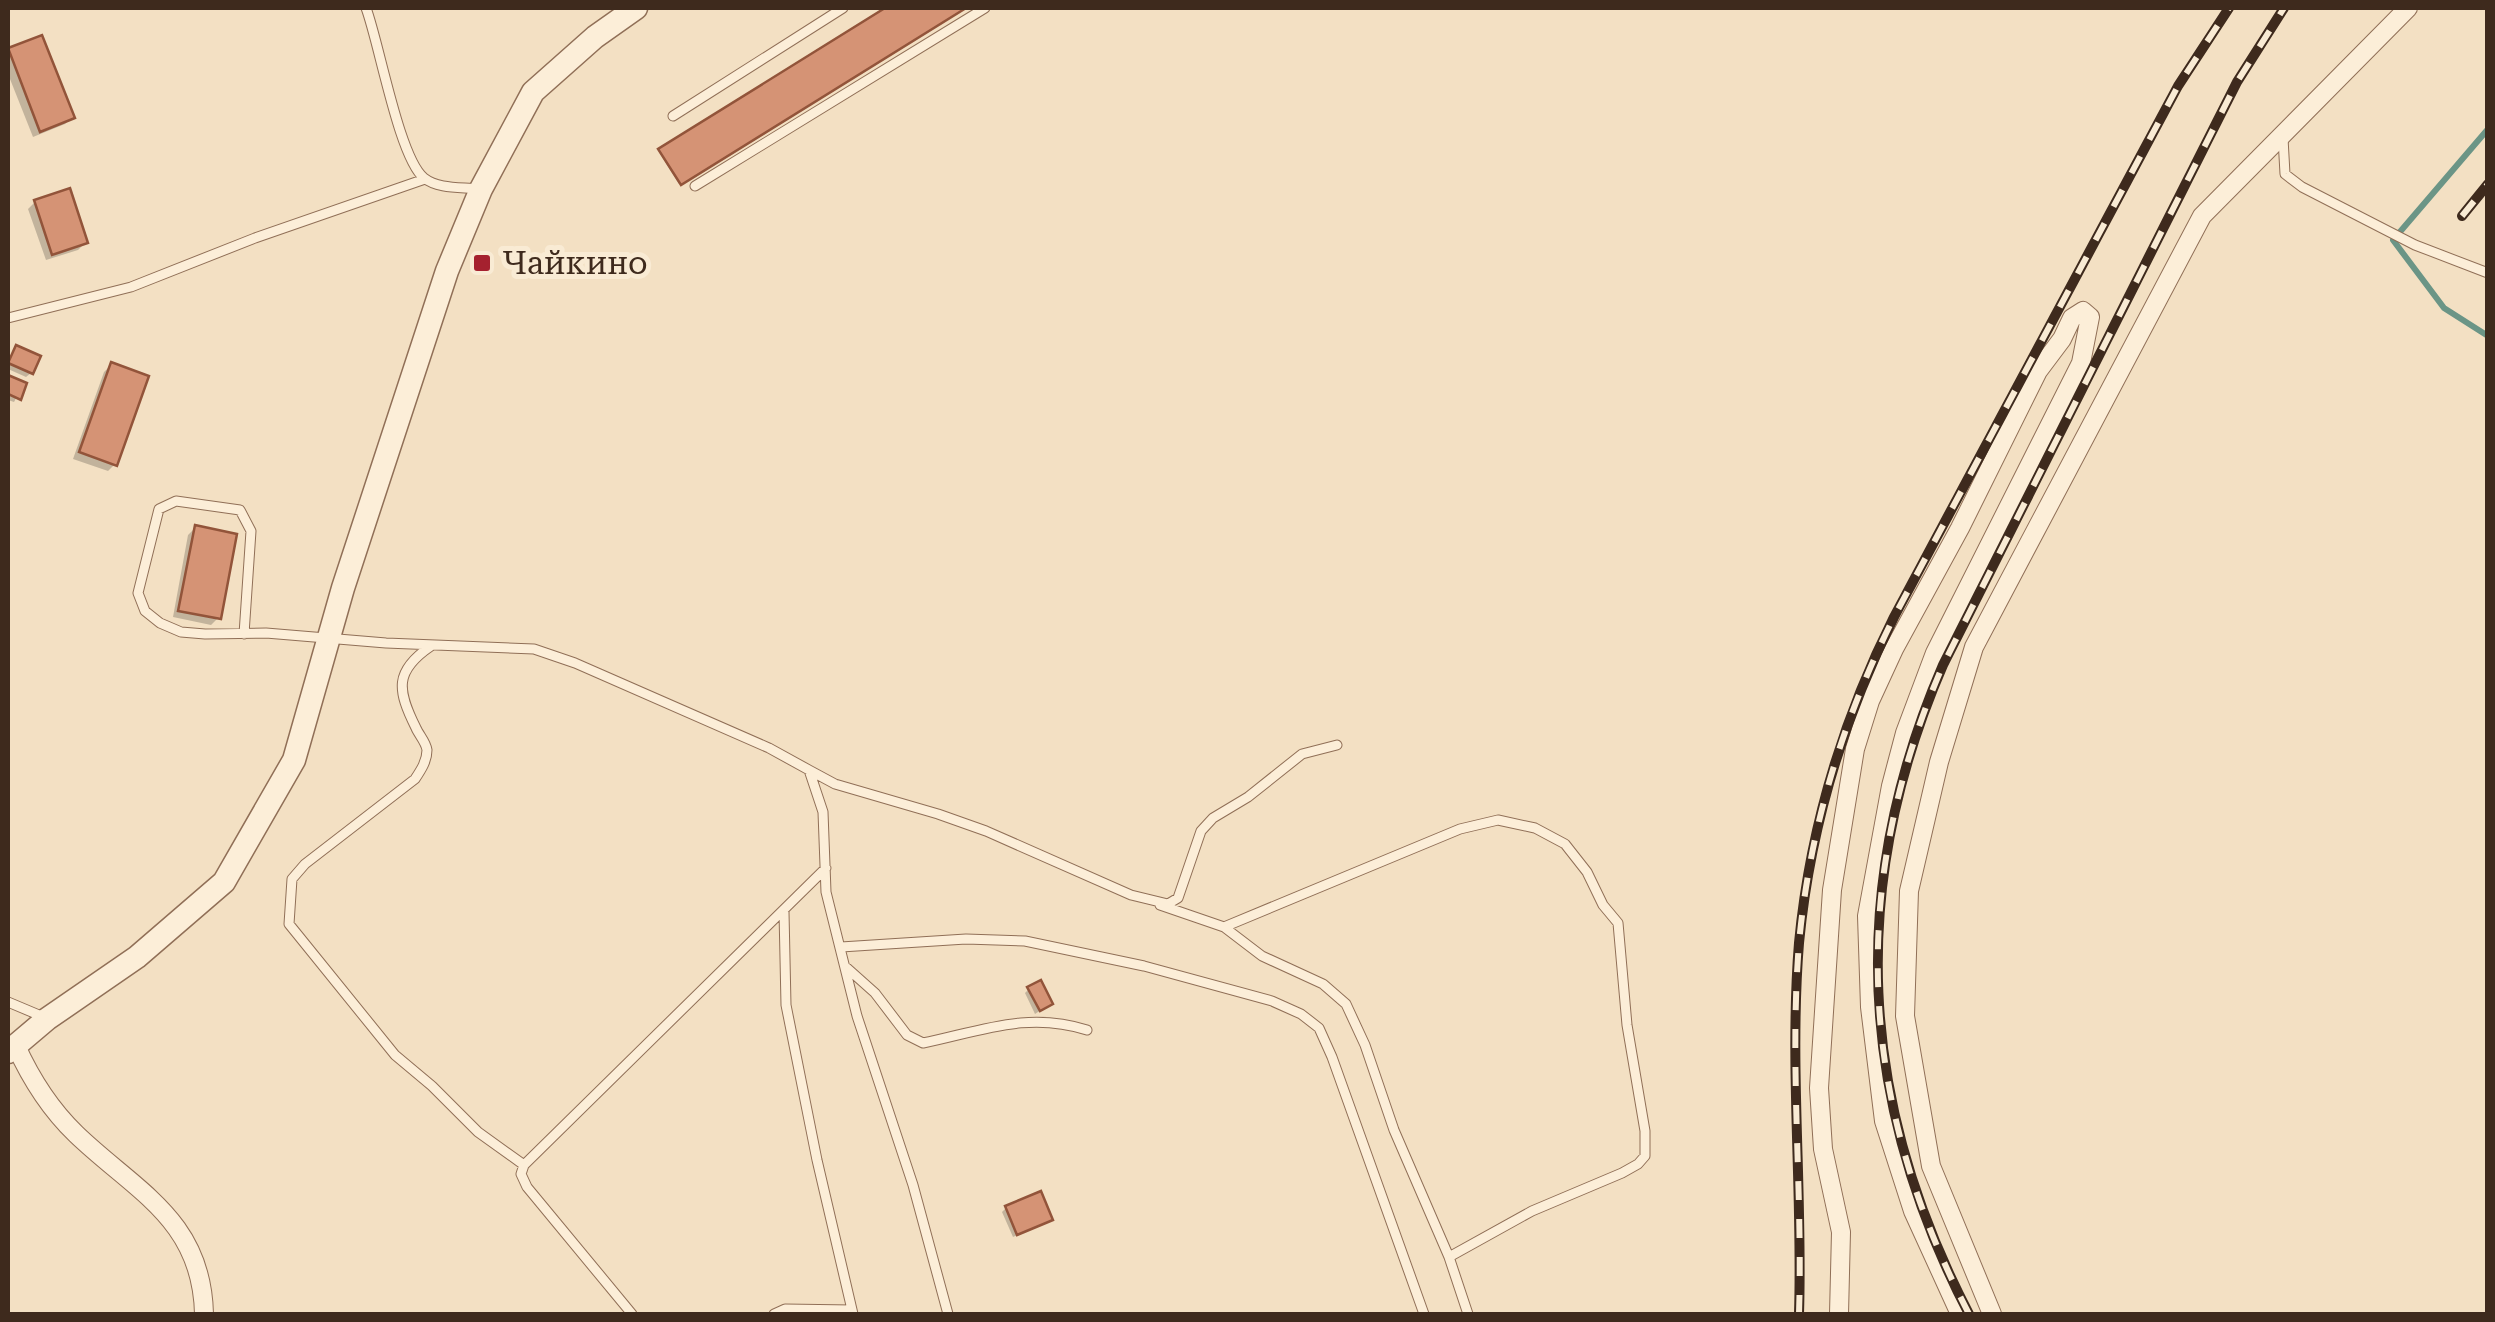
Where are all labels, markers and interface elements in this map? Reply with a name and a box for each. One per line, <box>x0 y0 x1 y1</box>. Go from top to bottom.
place label: Чайкино <box>502 244 648 282</box>
marker: Чайкино <box>471 252 493 274</box>

